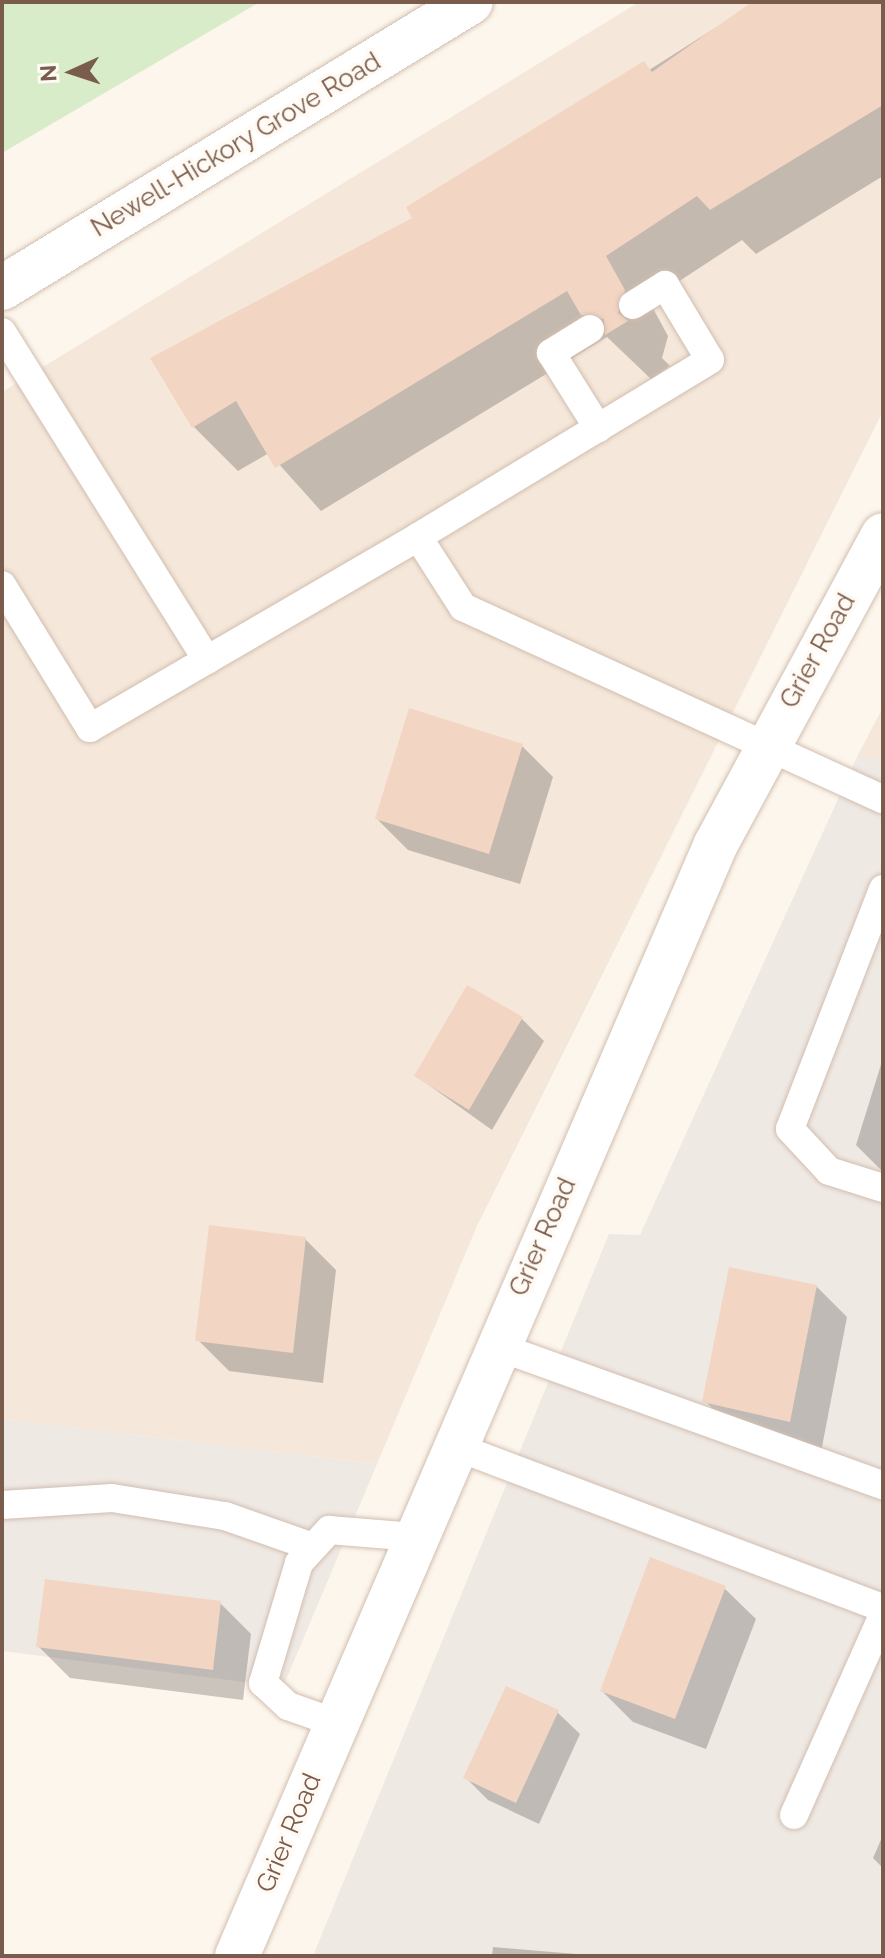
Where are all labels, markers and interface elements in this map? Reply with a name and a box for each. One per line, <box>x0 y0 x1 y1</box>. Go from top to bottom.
north arrow <box>32 32 112 112</box>
street label: Newell-Hickory Grove Road <box>85 46 387 244</box>
text: N <box>35 64 61 82</box>
street label: Grier Road <box>774 588 862 714</box>
street label: Grier Road <box>503 1173 583 1301</box>
street label: Grier Road <box>250 1769 328 1897</box>

